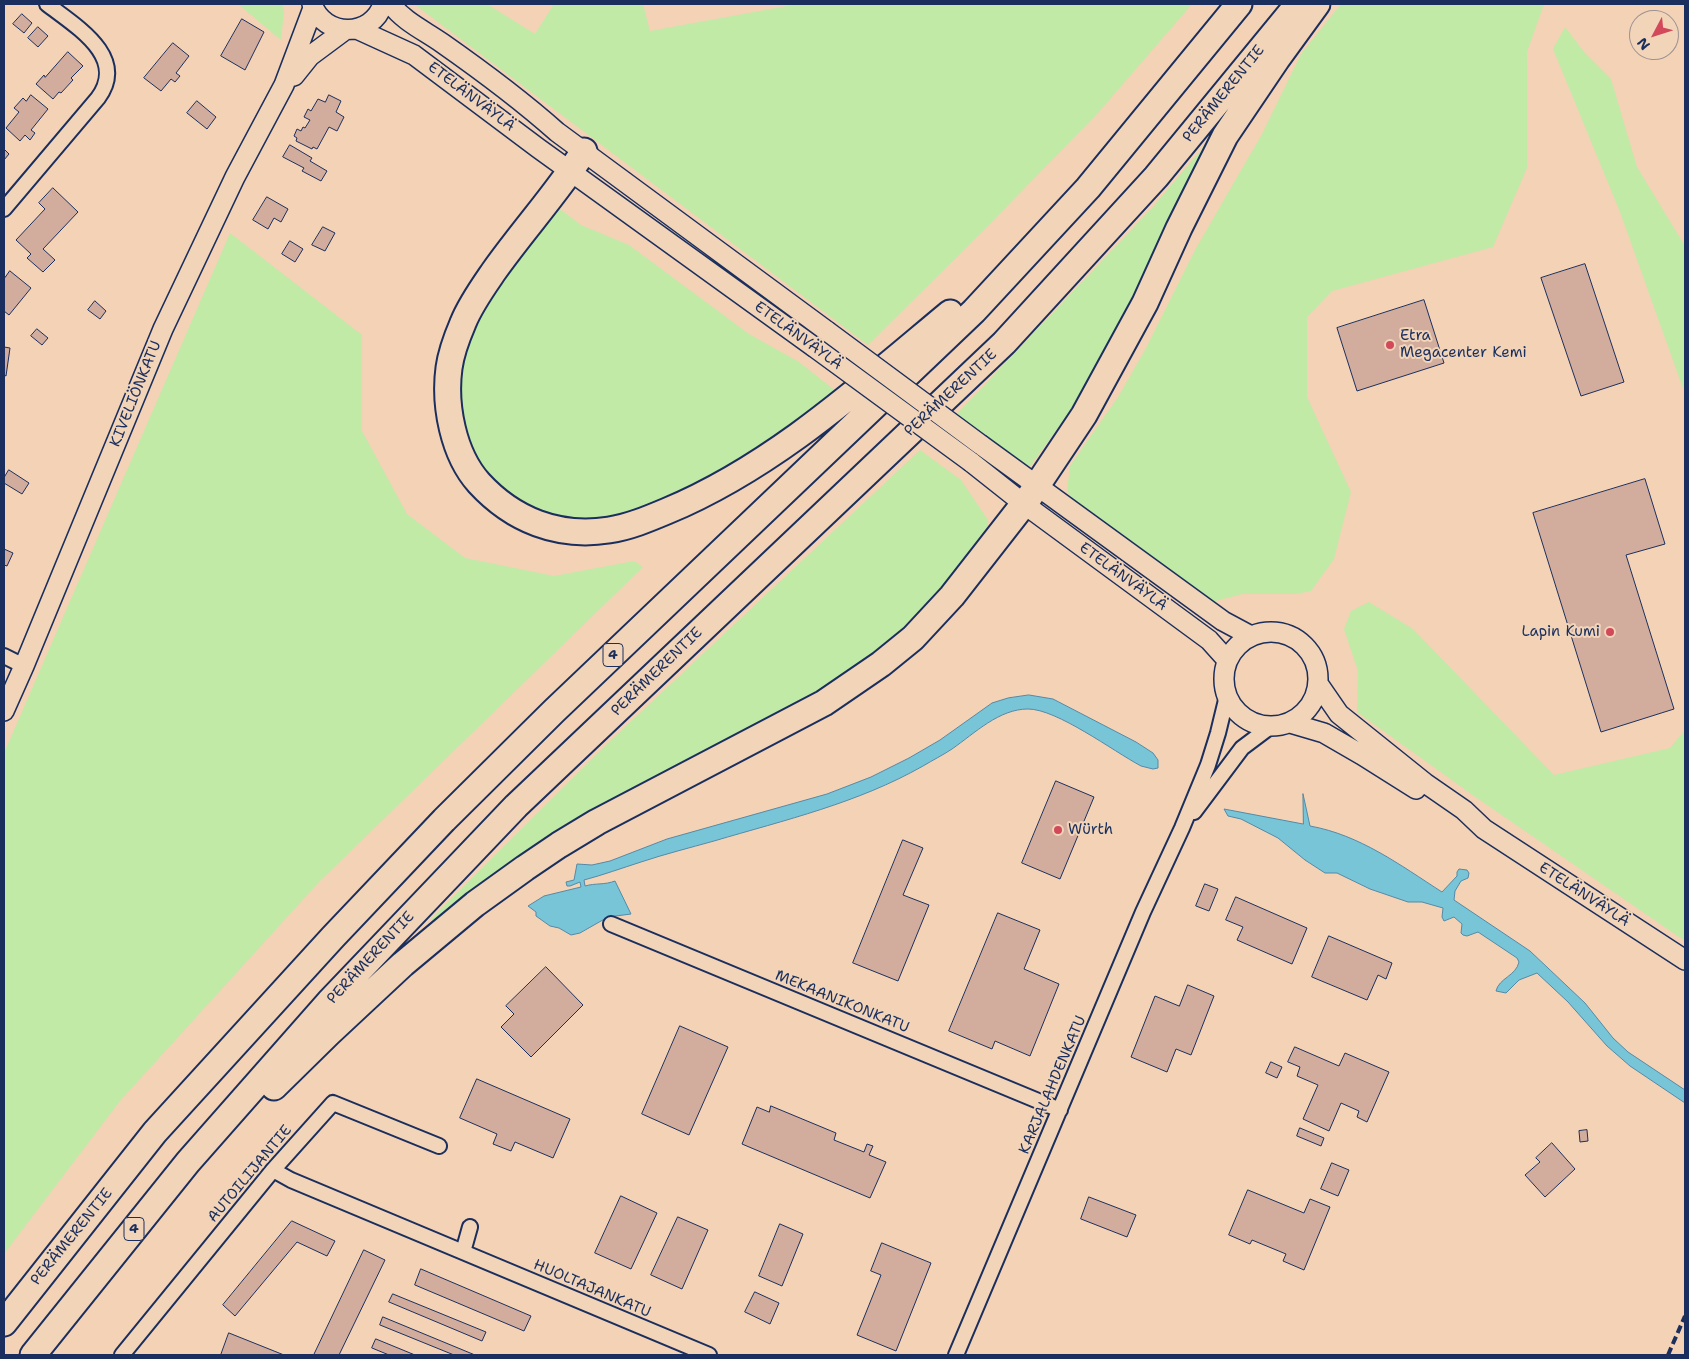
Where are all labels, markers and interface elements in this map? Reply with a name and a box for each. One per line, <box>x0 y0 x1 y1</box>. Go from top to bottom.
north arrow <box>1629 10 1679 60</box>
text: N <box>1633 34 1654 54</box>
street label: PERÄMERENTIE <box>1179 42 1269 146</box>
street label: ETELÄNVÄYLÄ <box>424 58 518 136</box>
street label: ETELÄNVÄYLÄ <box>750 298 846 374</box>
place label: Etra Megacenter Kemi <box>1400 327 1527 362</box>
street label: KIVELIÖNKATU <box>107 338 165 450</box>
marker: Etra Megacenter Kemi <box>1384 339 1396 351</box>
street label: PERÄMERENTIE <box>901 346 1001 440</box>
street label: ETELÄNVÄYLÄ <box>1075 539 1171 615</box>
place label: Lapin Kumi <box>1521 623 1600 641</box>
street label: PERÄMERENTIE <box>608 624 706 720</box>
marker: Lapin Kumi <box>1604 626 1616 638</box>
road number: 4 <box>603 644 623 666</box>
place label: Würth <box>1068 821 1113 839</box>
marker: Würth <box>1052 824 1064 836</box>
street label: ETELÄNVÄYLÄ <box>1535 859 1633 931</box>
street label: PERÄMERENTIE <box>324 908 418 1008</box>
street label: MEKAANIKONKATU <box>772 967 912 1037</box>
street label: KARJALAHDENKATU <box>1016 1013 1090 1157</box>
street label: AUTOILIJANTIE <box>204 1122 296 1226</box>
street label: PERÄMERENTIE <box>27 1185 117 1289</box>
road number: 4 <box>124 1218 144 1240</box>
street label: HUOLTAJANKATU <box>531 1256 653 1322</box>

